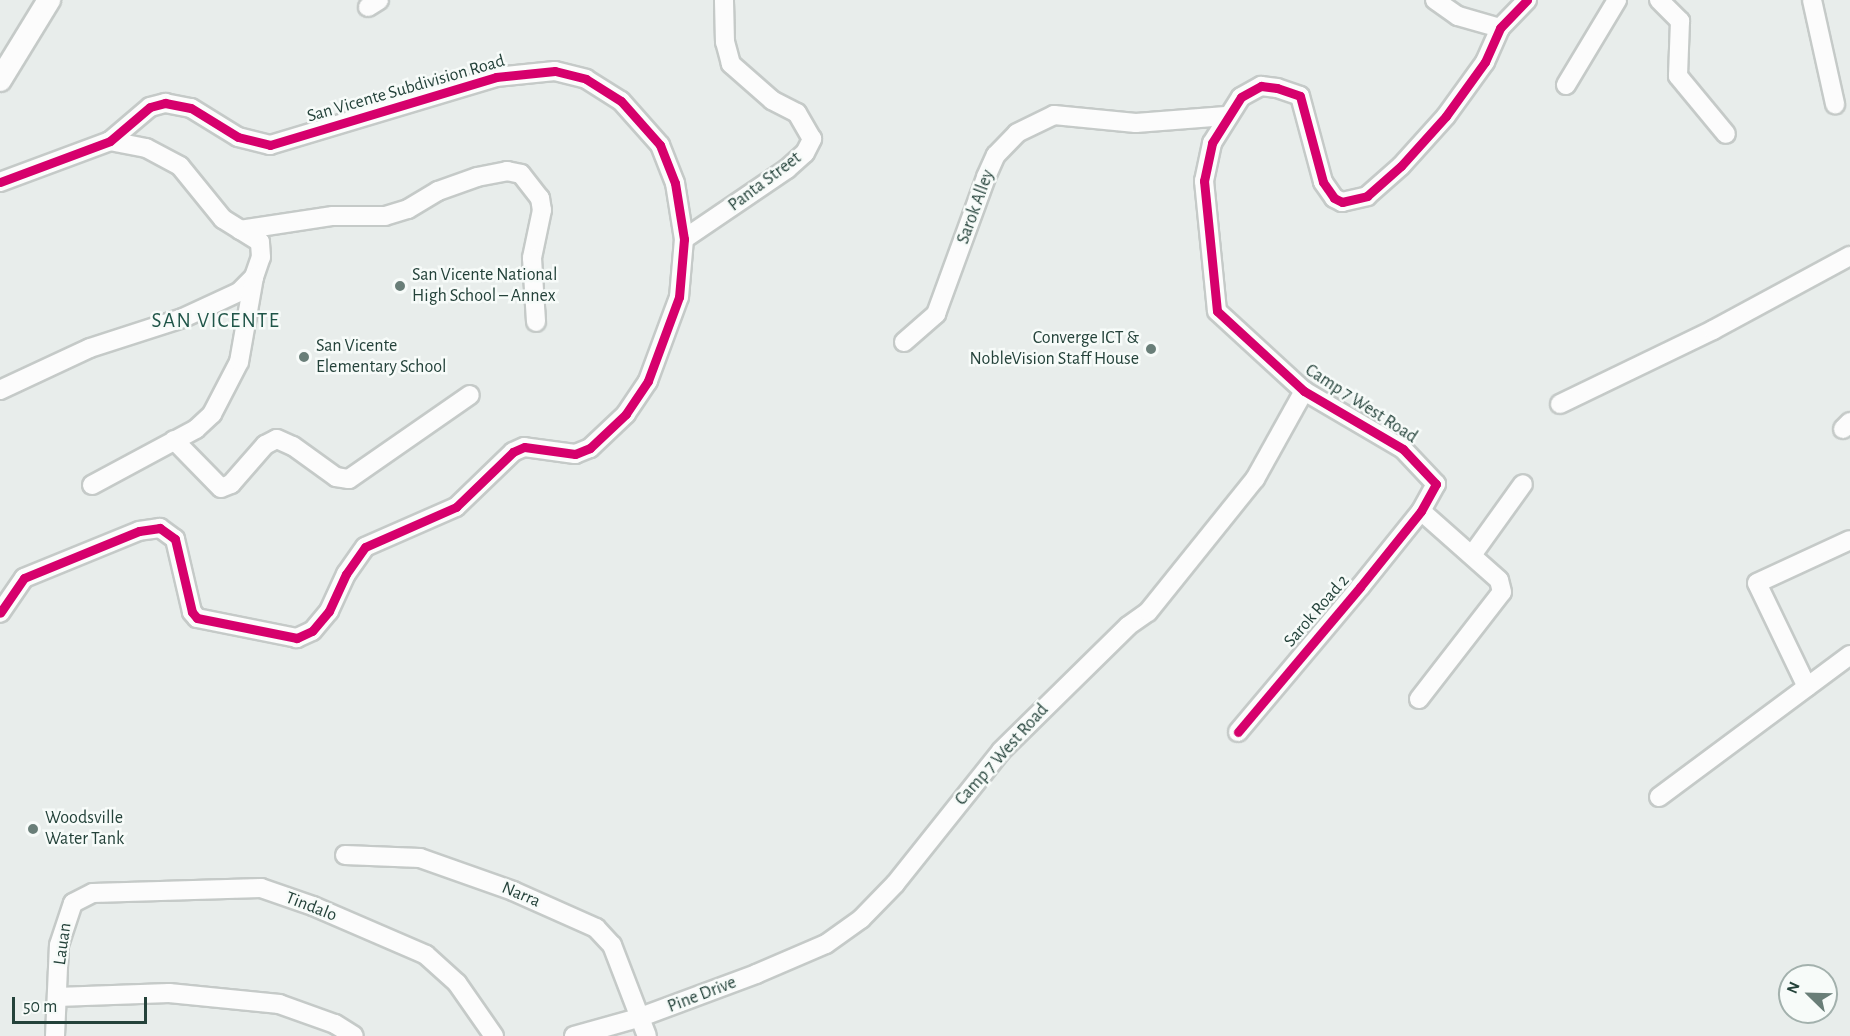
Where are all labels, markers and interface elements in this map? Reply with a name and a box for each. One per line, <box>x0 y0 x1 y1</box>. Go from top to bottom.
street label: San Vicente Subdivision Road <box>305 50 507 128</box>
street label: Panta Street <box>724 148 806 216</box>
street label: Sarok Alley <box>953 167 999 247</box>
place label: San Vicente National High School – Annex <box>412 265 557 308</box>
marker: San Vicente National High School – Annex <box>393 279 407 293</box>
district label: SAN VICENTE <box>152 308 280 334</box>
place label: Converge ICT & NobleVision Staff House <box>969 328 1139 370</box>
place label: San Vicente Elementary School <box>316 336 446 378</box>
marker: Converge ICT & NobleVision Staff House <box>1144 342 1158 356</box>
marker: San Vicente Elementary School <box>297 350 311 364</box>
street label: Camp 7 West Road <box>1301 360 1421 448</box>
street label: Sarok Road 2 <box>1280 570 1354 652</box>
street label: Camp 7 West Road <box>951 700 1053 810</box>
place label: Woodsville Water Tank <box>45 808 124 850</box>
marker: Woodsville Water Tank <box>26 822 40 836</box>
street label: Narra <box>498 877 544 913</box>
street label: Tindalo <box>282 887 340 927</box>
street label: Lauan <box>49 921 77 967</box>
north arrow <box>1778 964 1838 1024</box>
street label: Pine Drive <box>665 972 739 1018</box>
text: N <box>1784 980 1803 996</box>
scale bar <box>15 985 150 1023</box>
text: 50 m <box>23 998 57 1016</box>

